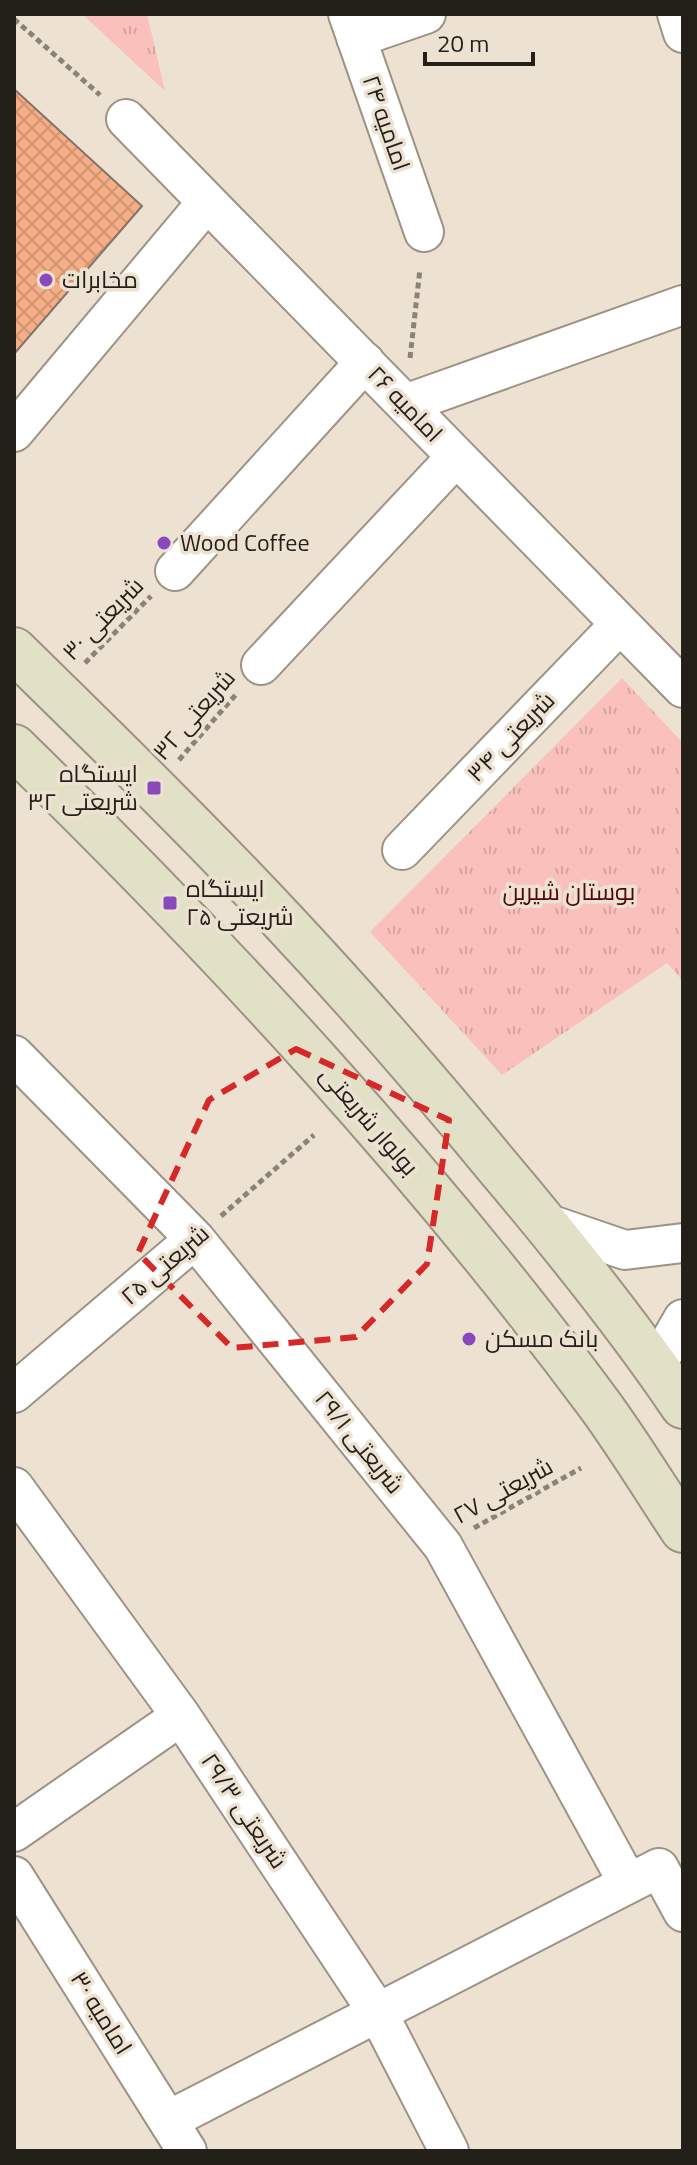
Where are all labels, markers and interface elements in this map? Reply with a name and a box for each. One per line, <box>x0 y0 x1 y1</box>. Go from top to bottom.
scale bar <box>425 16 533 66</box>
text: 20 m <box>437 25 489 61</box>
street label: امامیه ۲۴ <box>354 70 420 175</box>
place label: مخابرات <box>62 261 138 297</box>
marker: مخابرات <box>37 271 55 289</box>
street label: امامیه ۲۶ <box>360 357 452 450</box>
place label: Wood Coffee <box>180 524 310 560</box>
marker: Wood Coffee <box>155 534 173 552</box>
street label: شریعتی ۳۰ <box>53 568 151 668</box>
street label: شریعتی ۳۲ <box>143 661 243 768</box>
street label: شریعتی ۳۴ <box>458 683 563 790</box>
place label: ایستگاه شریعتی ۳۲ <box>27 755 138 819</box>
marker: ایستگاه شریعتی ۳۲ <box>145 779 163 797</box>
place label: ایستگاه شریعتی ۲۵ <box>186 870 294 934</box>
park label: بوستان شیرین <box>503 873 635 909</box>
marker: ایستگاه شریعتی ۲۵ <box>161 894 179 912</box>
street label: بولوار شریعتی <box>312 1057 428 1183</box>
street label: شریعتی ۲۵ <box>112 1215 217 1313</box>
place label: بانک مسکن <box>485 1320 598 1356</box>
marker: بانک مسکن <box>460 1330 478 1348</box>
street label: شریعتی ۲۹/۱ <box>307 1382 413 1501</box>
street label: شریعتی ۲۷ <box>446 1448 559 1532</box>
street label: شریعتی ۲۹/۳ <box>193 1745 297 1876</box>
street label: امامیه ۳۰ <box>62 1964 142 2061</box>

